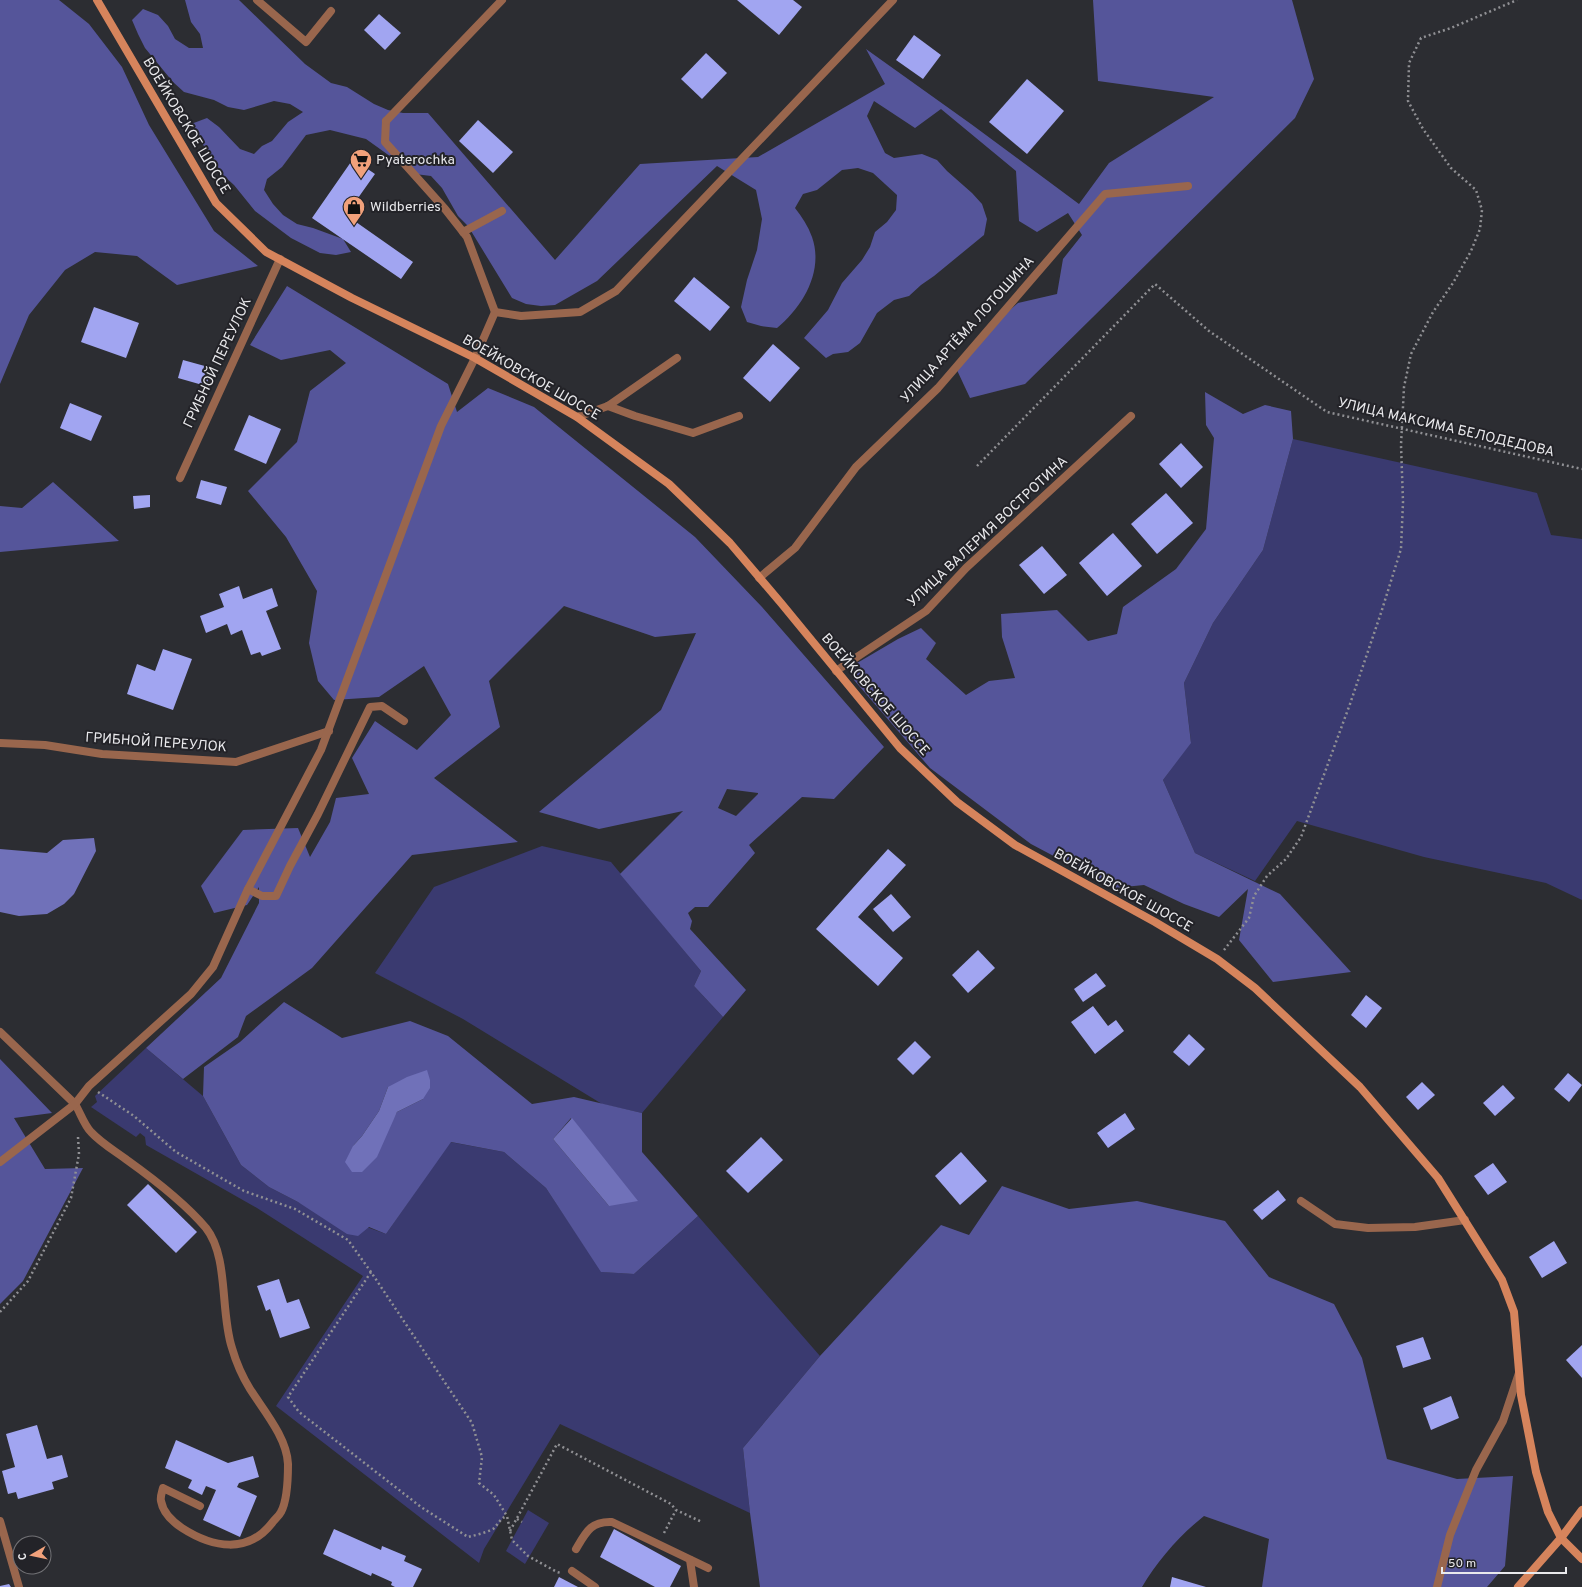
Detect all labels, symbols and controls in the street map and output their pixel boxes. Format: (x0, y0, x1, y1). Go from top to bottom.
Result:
street label: ВОЕЙКОВСКОЕ ШОССЕ (138, 54, 234, 197)
supermarket icon: Pyaterochka (348, 147, 374, 180)
place label: Pyaterochka (376, 152, 455, 169)
shop icon: Wildberries (341, 194, 367, 227)
place label: Wildberries (370, 199, 441, 216)
street label: УЛИЦА АРТЁМА ЛОТОШИНА (897, 253, 1038, 407)
street label: ГРИБНОЙ ПЕРЕУЛОК (179, 295, 256, 431)
street label: ВОЕЙКОВСКОЕ ШОССЕ (459, 331, 603, 424)
street label: УЛИЦА МАКСИМА БЕЛОДЕДОВА (1336, 395, 1556, 461)
street label: УЛИЦА ВАЛЕРИЯ ВОСТРОТИНА (904, 453, 1072, 611)
street label: ВОЕЙКОВСКОЕ ШОССЕ (817, 630, 933, 760)
street label: ГРИБНОЙ ПЕРЕУЛОК (85, 729, 227, 756)
street label: ВОЕЙКОВСКОЕ ШОССЕ (1050, 845, 1196, 936)
north arrow (12, 1535, 52, 1575)
scale bar (1442, 1549, 1566, 1575)
text: С (16, 1552, 31, 1561)
text: 50 m (1448, 1556, 1476, 1572)

